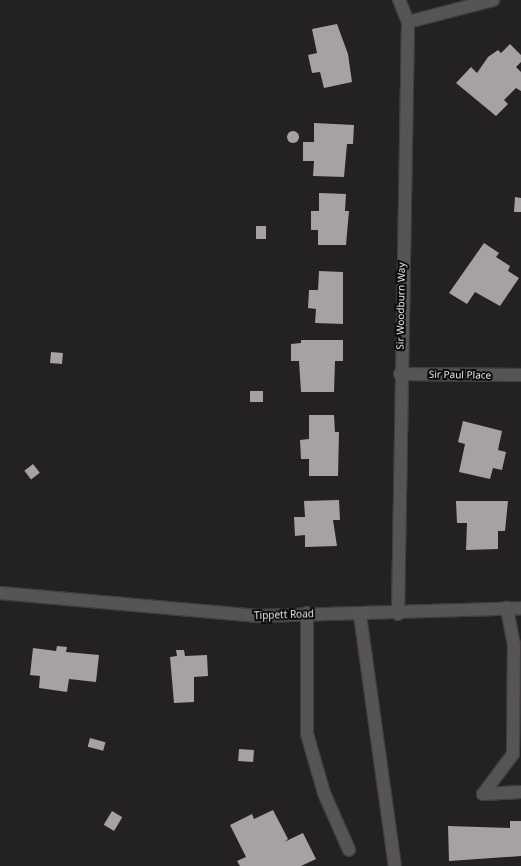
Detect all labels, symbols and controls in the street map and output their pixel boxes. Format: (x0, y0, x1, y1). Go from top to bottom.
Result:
street label: Sir Woodburn Way (394, 262, 408, 350)
street label: Sir Paul Place (429, 368, 491, 382)
street label: Tippett Road (254, 608, 314, 622)

